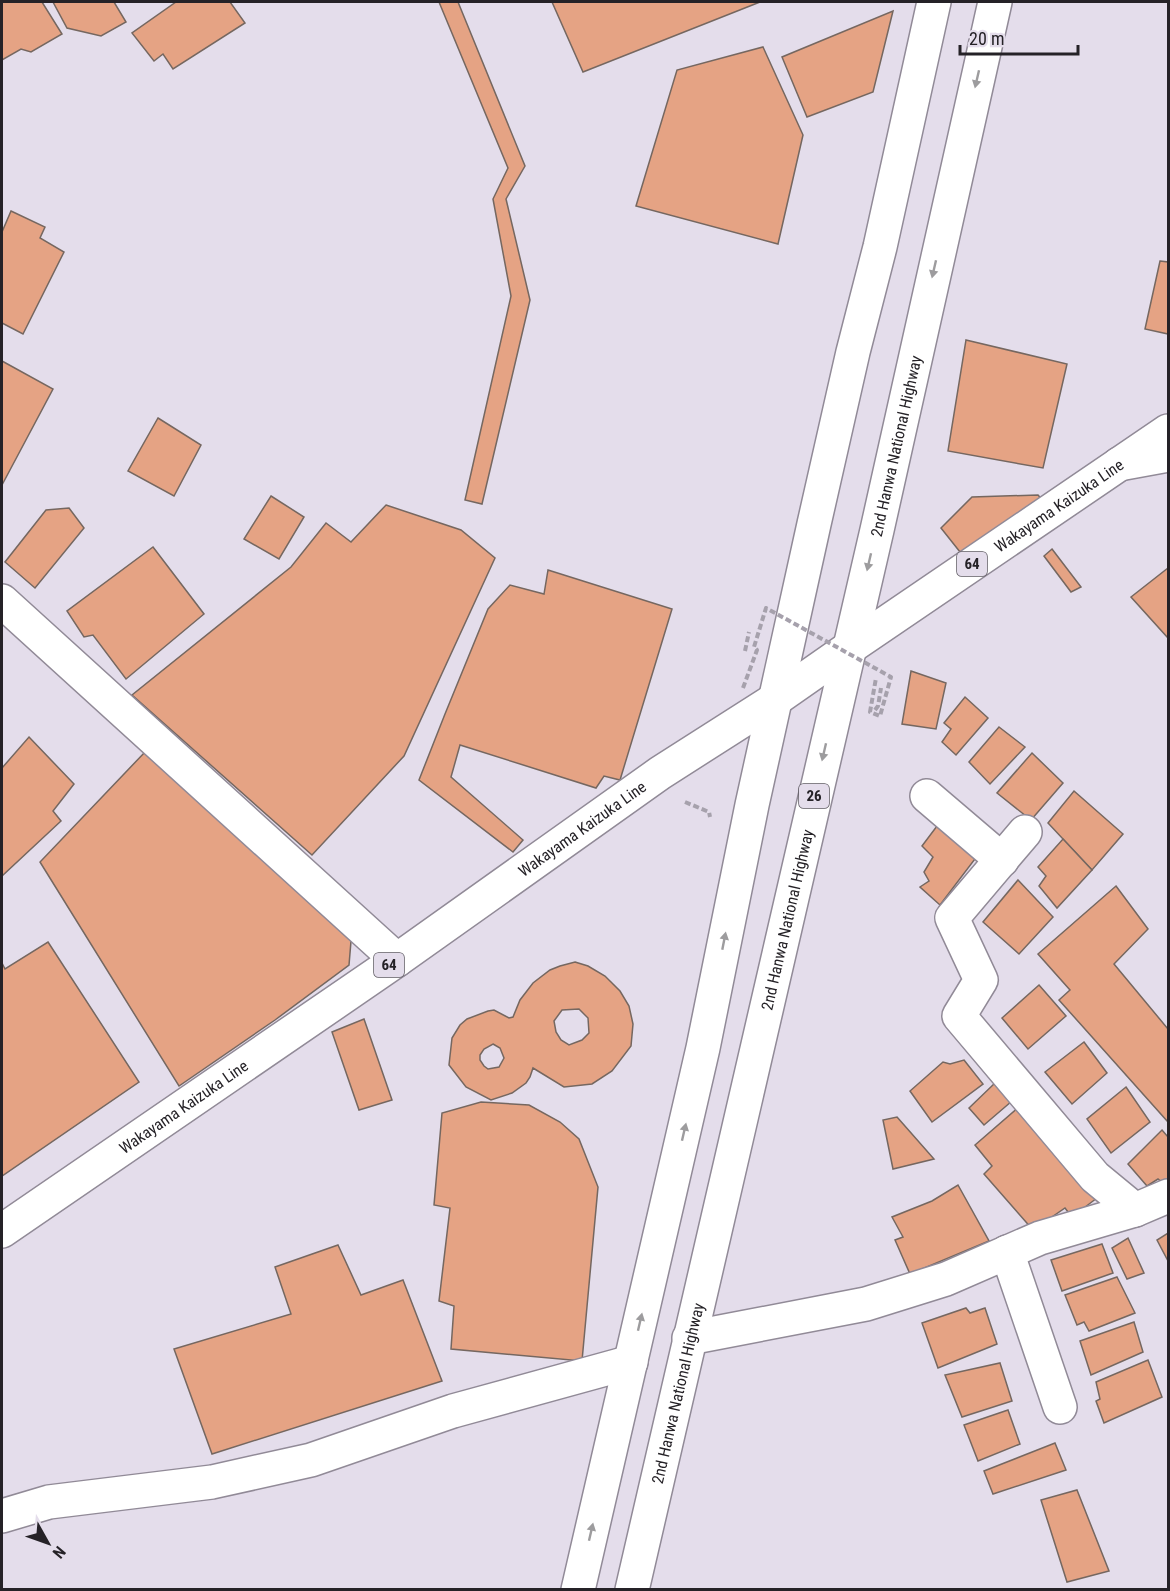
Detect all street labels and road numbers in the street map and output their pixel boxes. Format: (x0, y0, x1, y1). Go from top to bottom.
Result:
street label: 2nd Hanwa National Highway (866, 353, 925, 538)
street label: Wakayama Kaizuka Line (991, 455, 1127, 556)
road number: 64 (957, 552, 987, 576)
street label: Wakayama Kaizuka Line (515, 777, 649, 880)
road number: 26 (799, 784, 829, 808)
street label: 2nd Hanwa National Highway (757, 827, 817, 1012)
road number: 64 (374, 953, 404, 977)
street label: Wakayama Kaizuka Line (115, 1056, 251, 1157)
street label: 2nd Hanwa National Highway (647, 1301, 708, 1485)

